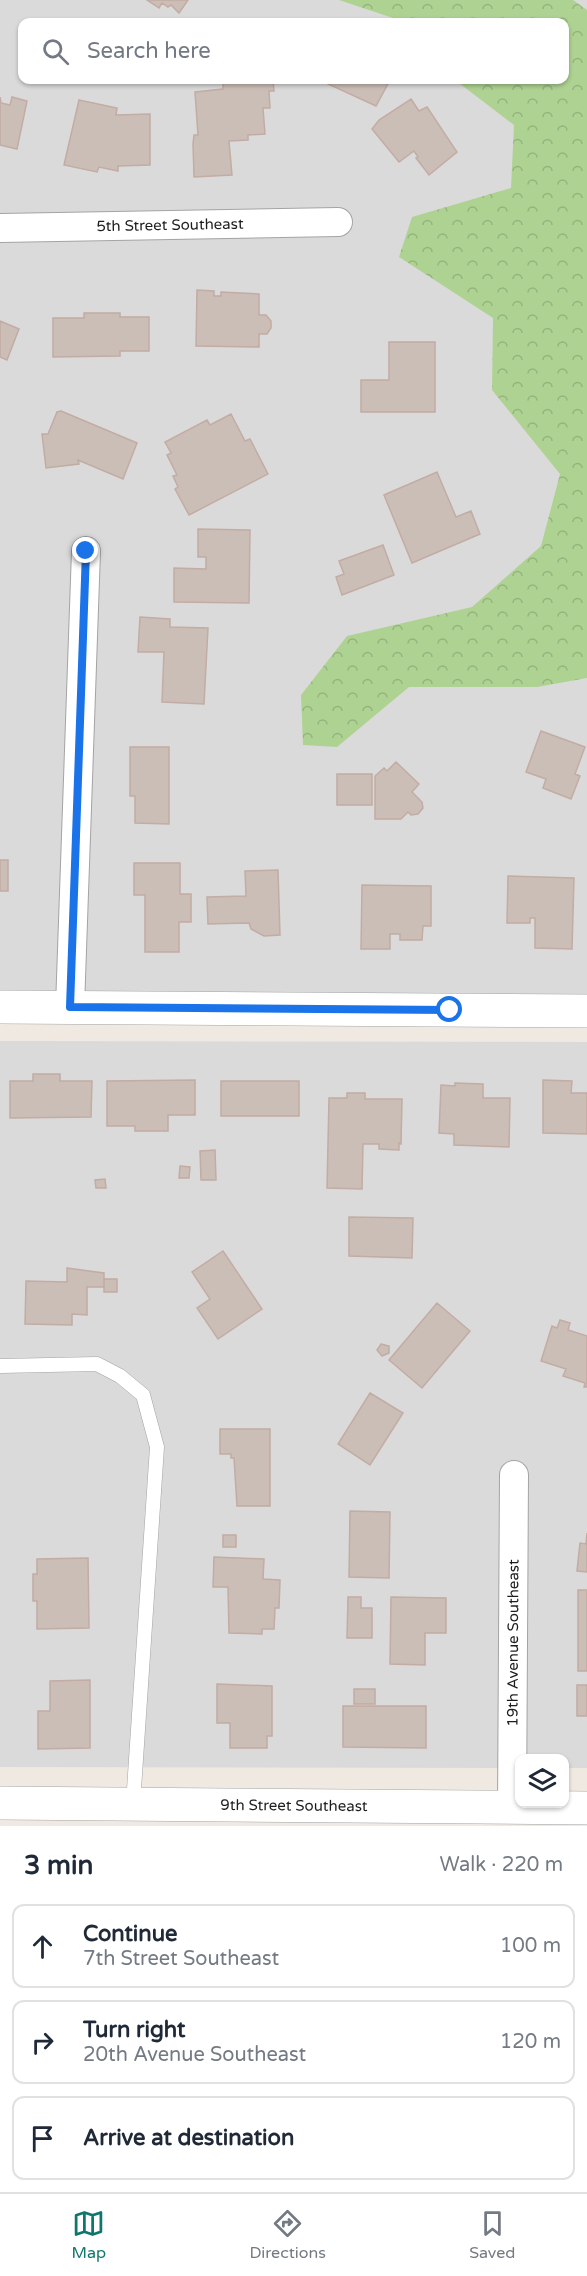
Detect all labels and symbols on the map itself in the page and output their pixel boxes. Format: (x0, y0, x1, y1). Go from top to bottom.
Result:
street label: 5th Street Southeast (96, 215, 244, 235)
route end (72, 537, 98, 563)
route start (436, 996, 462, 1022)
street label: 19th Avenue Southeast (503, 1559, 522, 1727)
street label: 9th Street Southeast (220, 1796, 368, 1815)

